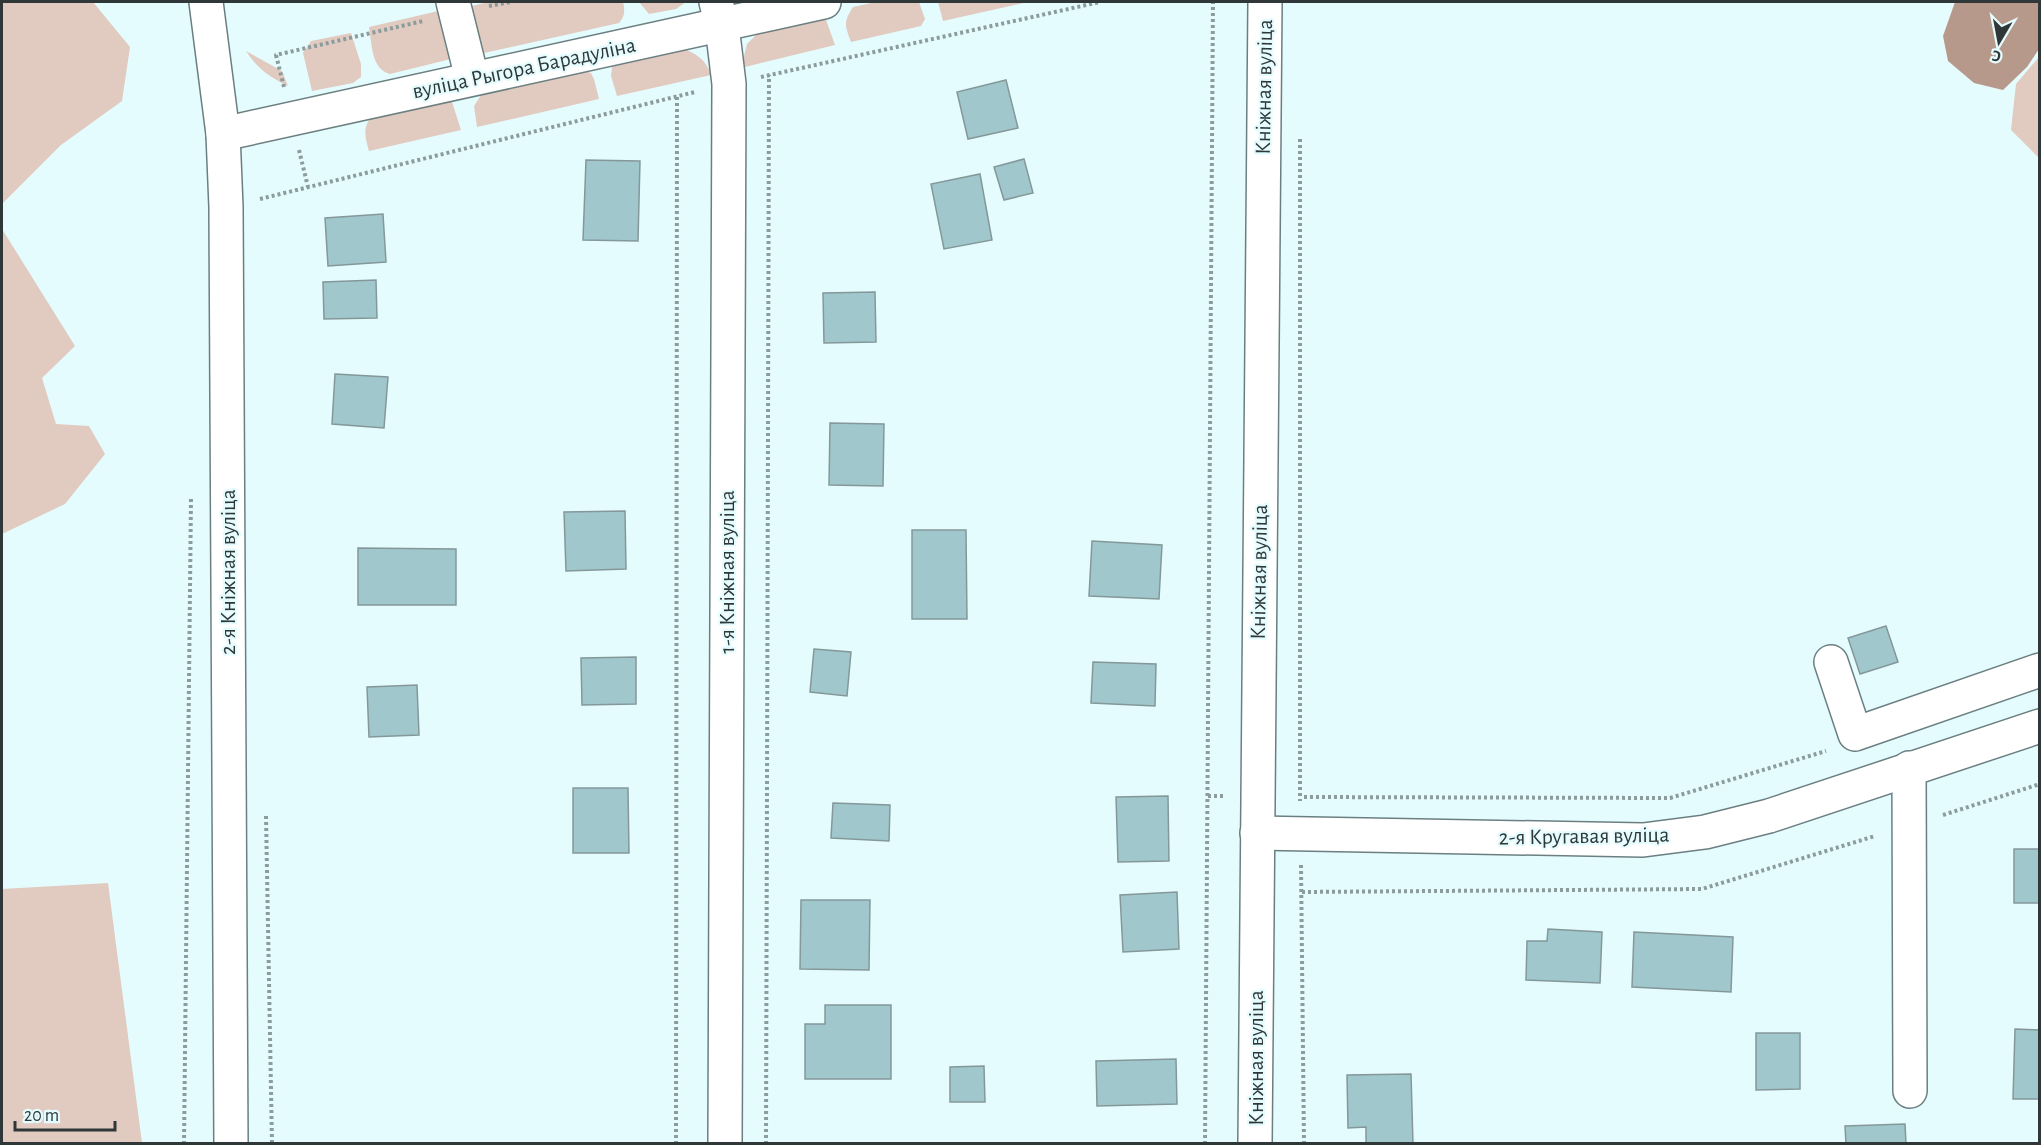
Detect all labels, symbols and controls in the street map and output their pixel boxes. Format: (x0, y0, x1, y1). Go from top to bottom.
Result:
north arrow (1969, 12, 2029, 72)
street label: Кніжная вуліца (1252, 19, 1276, 155)
street label: вуліца Рыгора Барадуліна (410, 34, 638, 102)
text: С (1991, 47, 2002, 64)
street label: 2-я Кніжная вуліца (217, 489, 239, 655)
street label: 1-я Кніжная вуліца (716, 490, 738, 654)
street label: Кніжная вуліца (1247, 504, 1271, 640)
street label: 2-я Кругавая вуліца (1498, 824, 1670, 848)
street label: Кніжная вуліца (1245, 990, 1267, 1126)
scale bar (15, 1094, 116, 1132)
text: 20 m (24, 1107, 59, 1125)

